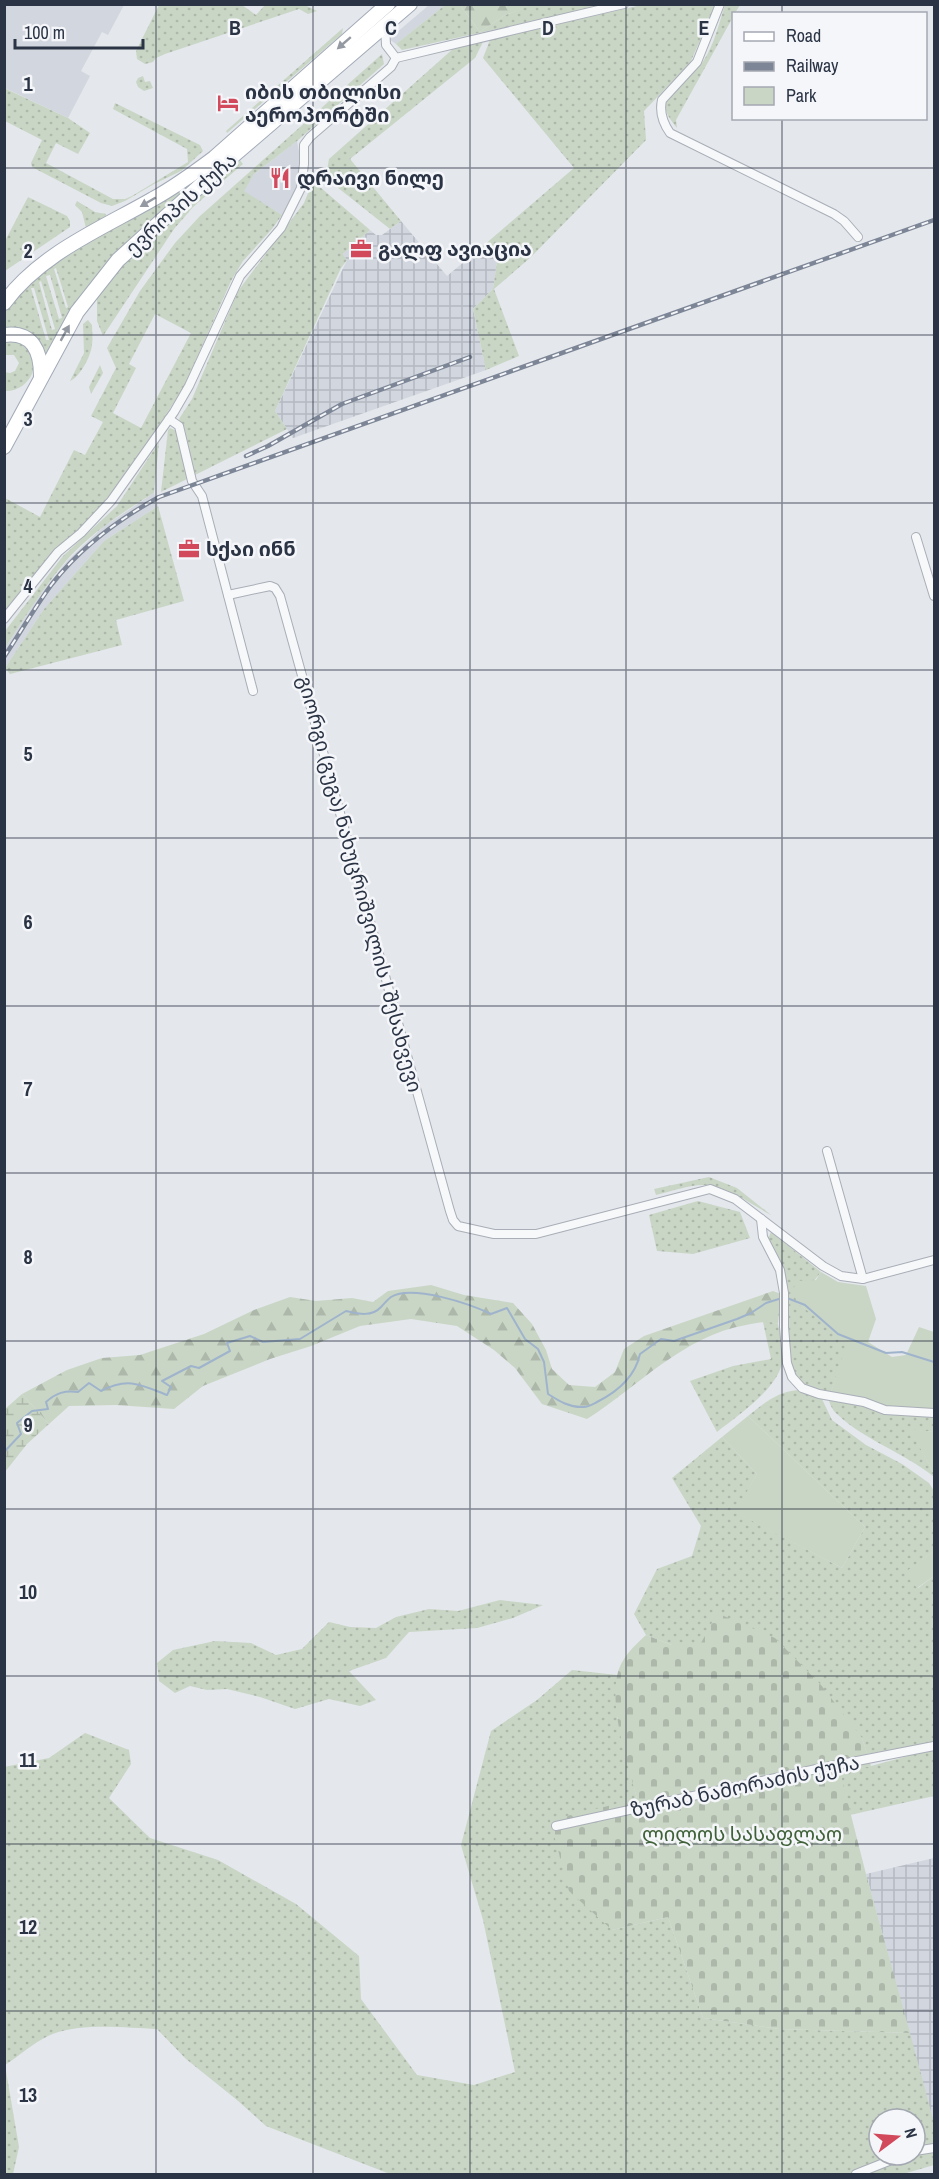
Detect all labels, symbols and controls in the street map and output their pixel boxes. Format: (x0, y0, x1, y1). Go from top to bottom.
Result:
scale bar (15, 12, 142, 50)
legend (732, 12, 927, 120)
text: B (229, 14, 241, 41)
text: C (385, 14, 397, 41)
text: D (542, 14, 554, 41)
text: E (699, 14, 710, 41)
text: 100 m (24, 20, 65, 45)
text: Road (786, 23, 821, 48)
one-way arrow (337, 36, 352, 50)
text: Railway (786, 53, 839, 78)
text: 1 (23, 70, 33, 97)
place label: იბის თბილისი აეროპორტში (245, 78, 401, 128)
text: Park (786, 83, 817, 108)
hotel icon: იბის თბილისი აეროპორტში (216, 91, 240, 115)
street label: ევროპის ქუჩა (119, 146, 242, 261)
place label: დრაივი ნილე (297, 164, 444, 191)
restaurant icon: დრაივი ნილე (268, 166, 292, 190)
one-way arrow (139, 197, 156, 207)
place label: გალფ ავიაცია (378, 235, 532, 262)
text: 2 (23, 237, 33, 264)
office icon: გალფ ავიაცია (349, 237, 373, 261)
one-way arrow (60, 325, 70, 342)
text: 3 (23, 405, 33, 432)
place label: სქაი ინნ (206, 535, 296, 562)
office icon: სქაი ინნ (177, 537, 201, 561)
text: 4 (23, 572, 33, 599)
street label: გიორგი (გუგა) ნახუცრიშვილის I შესახვევი (292, 672, 429, 1095)
text: 5 (23, 740, 33, 767)
text: 6 (23, 908, 33, 935)
text: 7 (23, 1075, 33, 1102)
text: 8 (23, 1243, 33, 1270)
text: 9 (23, 1411, 33, 1438)
text: 10 (19, 1578, 37, 1605)
text: 11 (19, 1746, 38, 1773)
street label: ზურაბ ნამორაძის ქუჩა (628, 1748, 862, 1823)
park label: ლილოს სასაფლაო (642, 1820, 842, 1847)
text: 12 (19, 1913, 37, 1940)
text: 13 (19, 2081, 37, 2108)
north arrow (867, 2107, 927, 2167)
text: N (900, 2125, 923, 2140)

